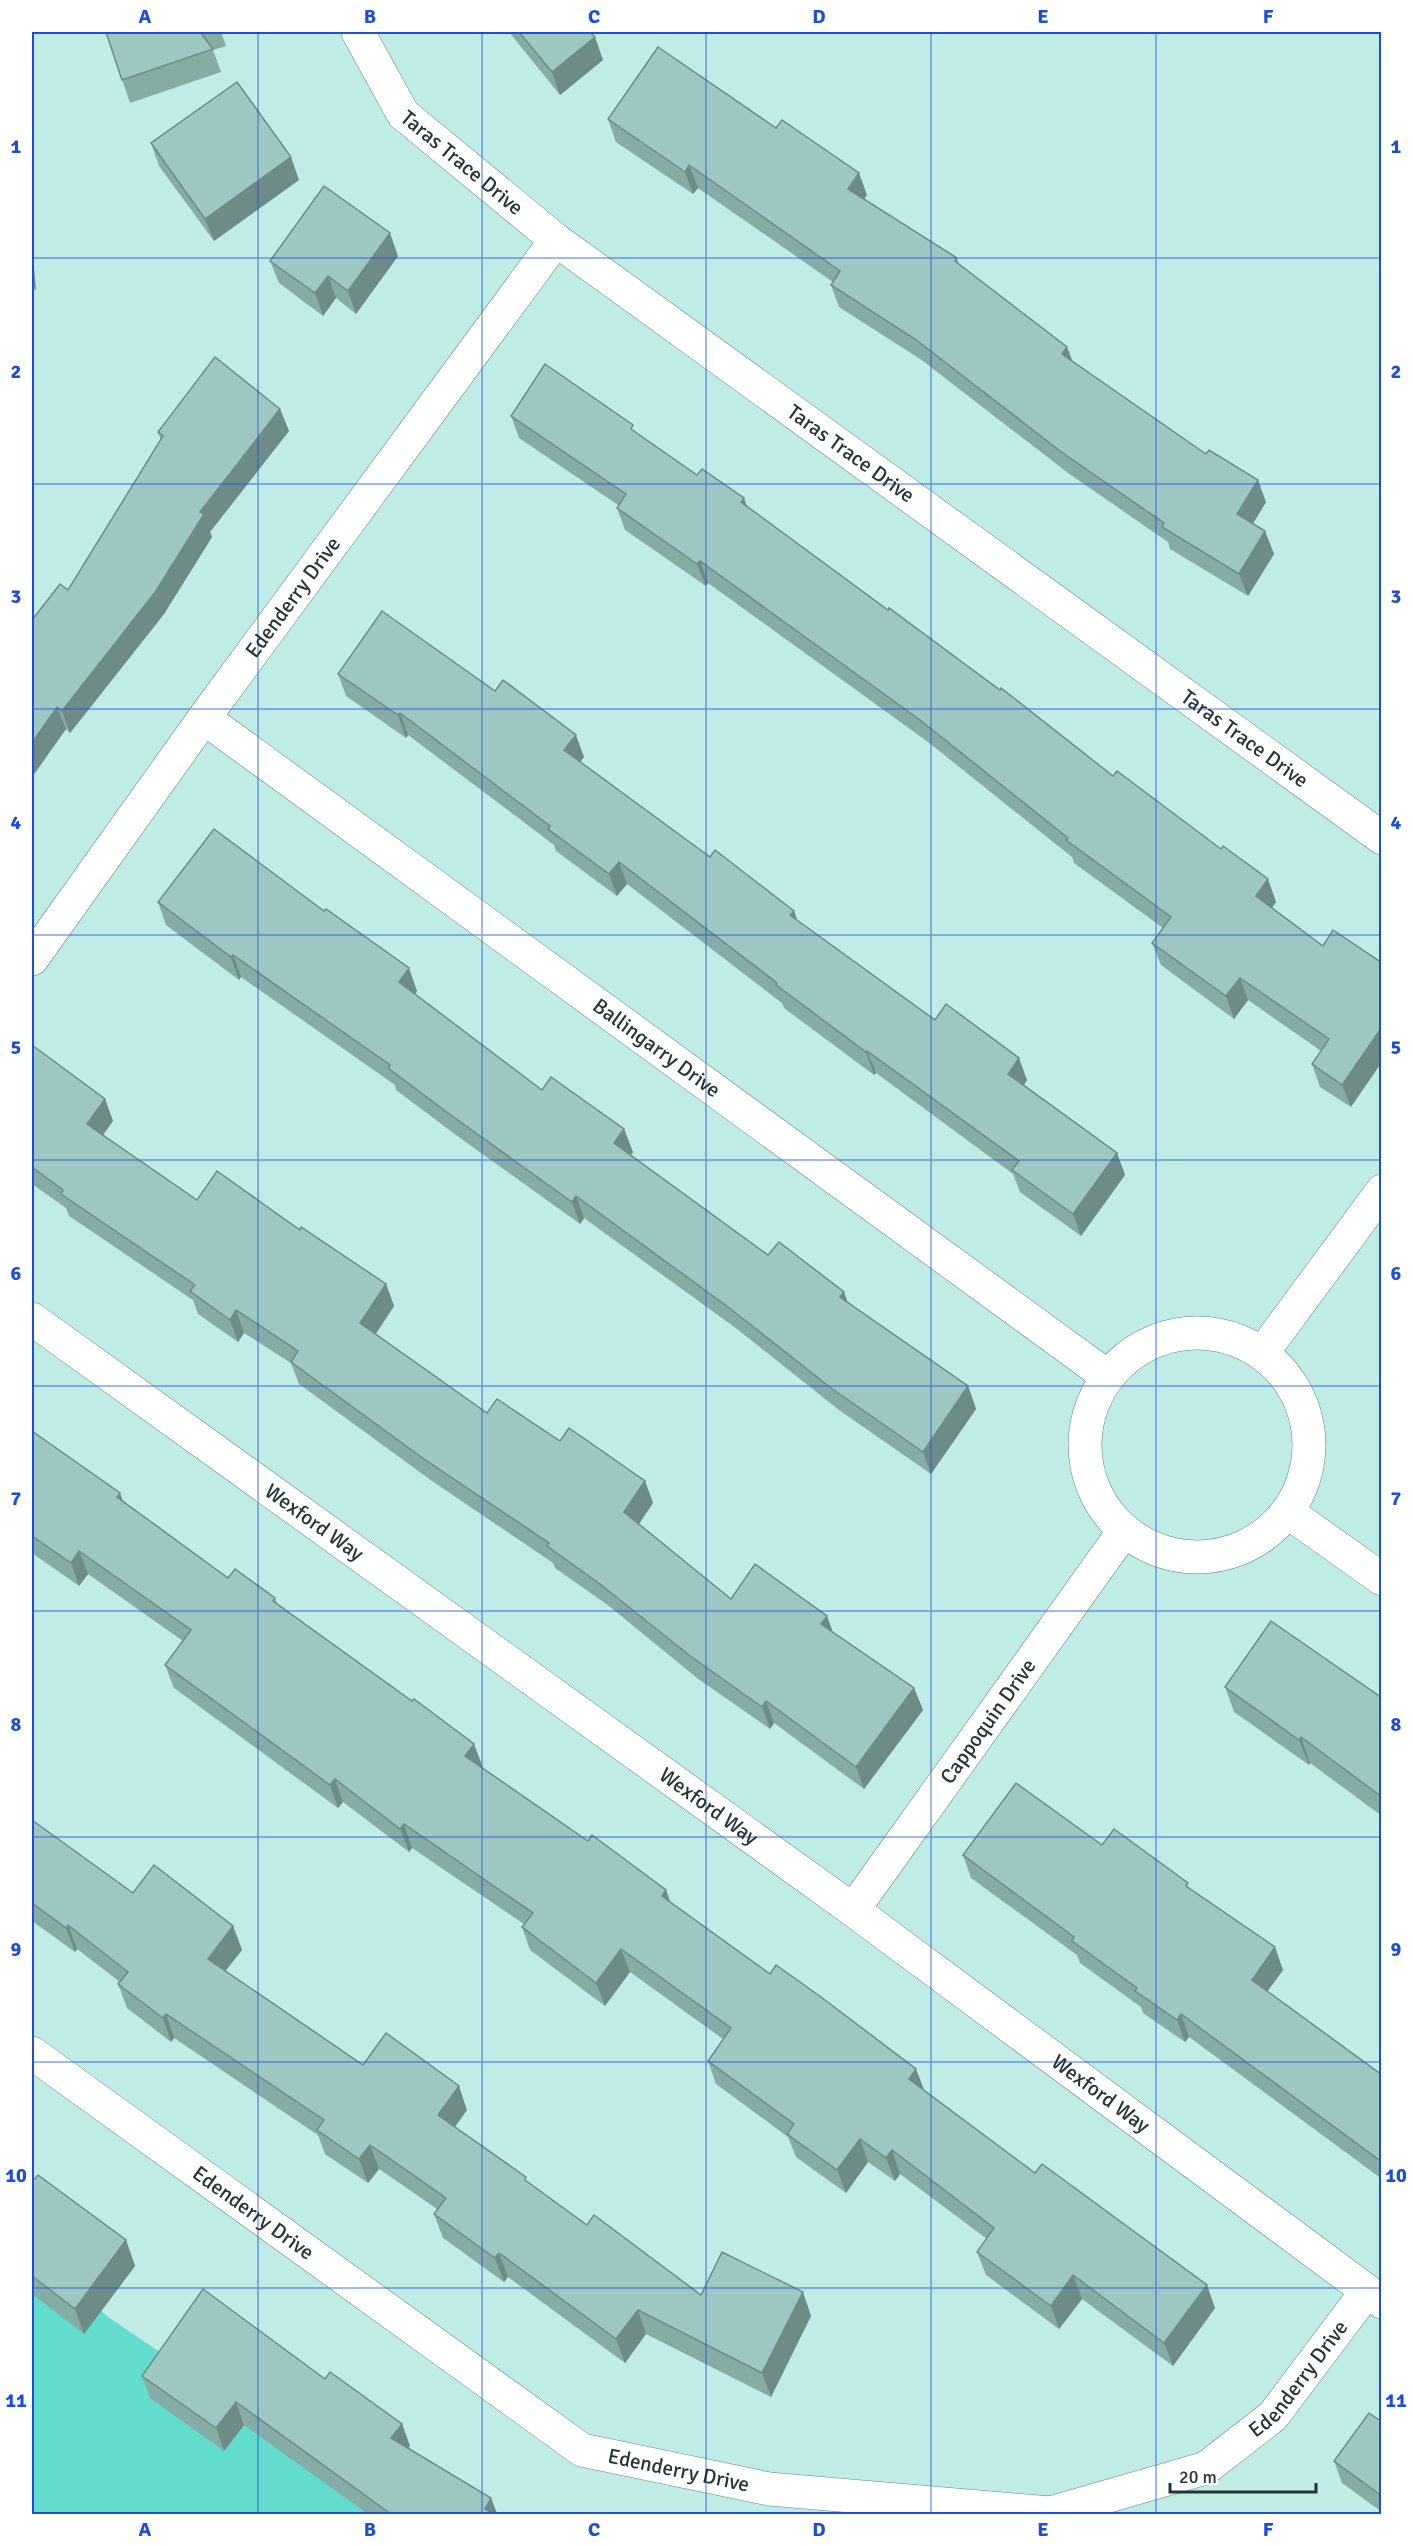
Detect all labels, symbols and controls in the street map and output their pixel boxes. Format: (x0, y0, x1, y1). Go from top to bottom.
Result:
text: A (139, 4, 152, 29)
text: B (364, 4, 376, 29)
text: C (588, 4, 600, 29)
text: D (812, 4, 826, 29)
text: E (1037, 4, 1049, 29)
text: F (1263, 4, 1274, 29)
street label: Taras Trace Drive (396, 105, 529, 221)
text: 1 (11, 134, 22, 159)
text: 1 (1391, 134, 1402, 159)
text: 2 (11, 359, 21, 384)
text: 2 (1391, 359, 1401, 384)
street label: Taras Trace Drive (782, 399, 920, 508)
street label: Edenderry Drive (240, 532, 346, 663)
text: 3 (11, 584, 21, 609)
text: 3 (1391, 584, 1401, 609)
street label: Taras Trace Drive (1176, 684, 1313, 793)
text: 4 (11, 810, 22, 835)
text: 4 (1391, 810, 1402, 835)
street label: Ballingarry Drive (588, 993, 726, 1103)
text: 5 (11, 1035, 21, 1060)
text: 5 (1391, 1035, 1401, 1060)
text: 6 (11, 1261, 22, 1286)
text: 6 (1391, 1261, 1402, 1286)
street label: Wexford Way (260, 1478, 369, 1567)
text: 7 (11, 1486, 22, 1511)
text: 7 (1391, 1486, 1402, 1511)
street label: Cappoquin Drive (934, 1654, 1041, 1789)
text: 8 (11, 1712, 22, 1737)
text: 8 (1391, 1712, 1402, 1737)
street label: Wexford Way (654, 1762, 764, 1851)
text: 9 (11, 1937, 22, 1962)
text: 9 (1391, 1937, 1402, 1962)
street label: Wexford Way (1047, 2049, 1155, 2139)
street label: Edenderry Drive (187, 2160, 319, 2265)
text: 10 (5, 2163, 27, 2188)
text: 10 (1385, 2163, 1407, 2188)
street label: Edenderry Drive (1243, 2315, 1353, 2443)
text: 11 (5, 2388, 27, 2413)
text: 11 (1385, 2388, 1407, 2413)
street label: Edenderry Drive (606, 2443, 752, 2498)
scale bar (1170, 2456, 1316, 2494)
text: 20 m (1179, 2466, 1217, 2488)
text: A (139, 2517, 152, 2542)
text: B (364, 2517, 376, 2542)
text: C (588, 2517, 600, 2542)
text: D (812, 2517, 826, 2542)
text: E (1037, 2517, 1049, 2542)
text: F (1263, 2517, 1274, 2542)

